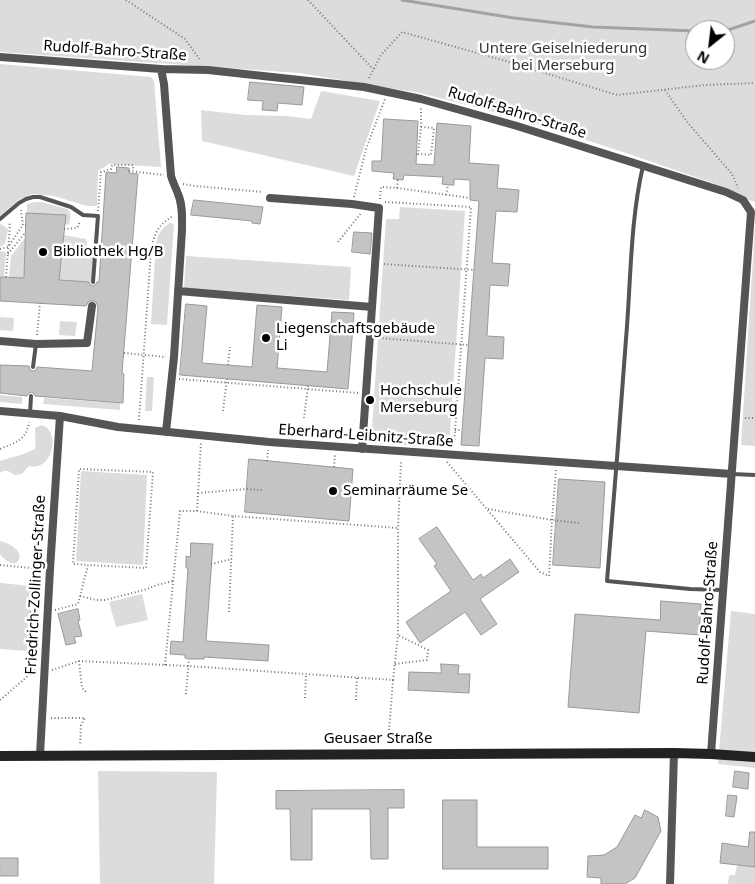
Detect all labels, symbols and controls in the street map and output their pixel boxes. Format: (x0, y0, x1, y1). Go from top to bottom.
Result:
north arrow (685, 20, 735, 70)
street label: Rudolf-Bahro-Straße (43, 37, 187, 65)
park label: Untere Geiselniederung bei Merseburg (479, 40, 647, 75)
text: N (693, 47, 713, 69)
street label: Rudolf-Bahro-Straße (446, 83, 588, 143)
place label: Bibliothek Hg/B (53, 243, 163, 261)
marker: Bibliothek Hg/B (37, 246, 49, 258)
place label: Liegenschaftsgebäude Li (276, 320, 435, 355)
marker: Liegenschaftsgebäude Li (260, 332, 272, 344)
place label: Hochschule Merseburg (380, 382, 462, 417)
marker: Hochschule Merseburg (364, 394, 376, 406)
street label: Eberhard-Leibnitz-Straße (278, 421, 454, 451)
place label: Seminarräume Se (343, 482, 468, 500)
marker: Seminarräume Se (327, 485, 339, 497)
street label: Friedrich-Zollinger-Straße (22, 495, 50, 675)
street label: Rudolf-Bahro-Straße (694, 541, 722, 685)
street label: Geusaer Straße (324, 730, 432, 748)

